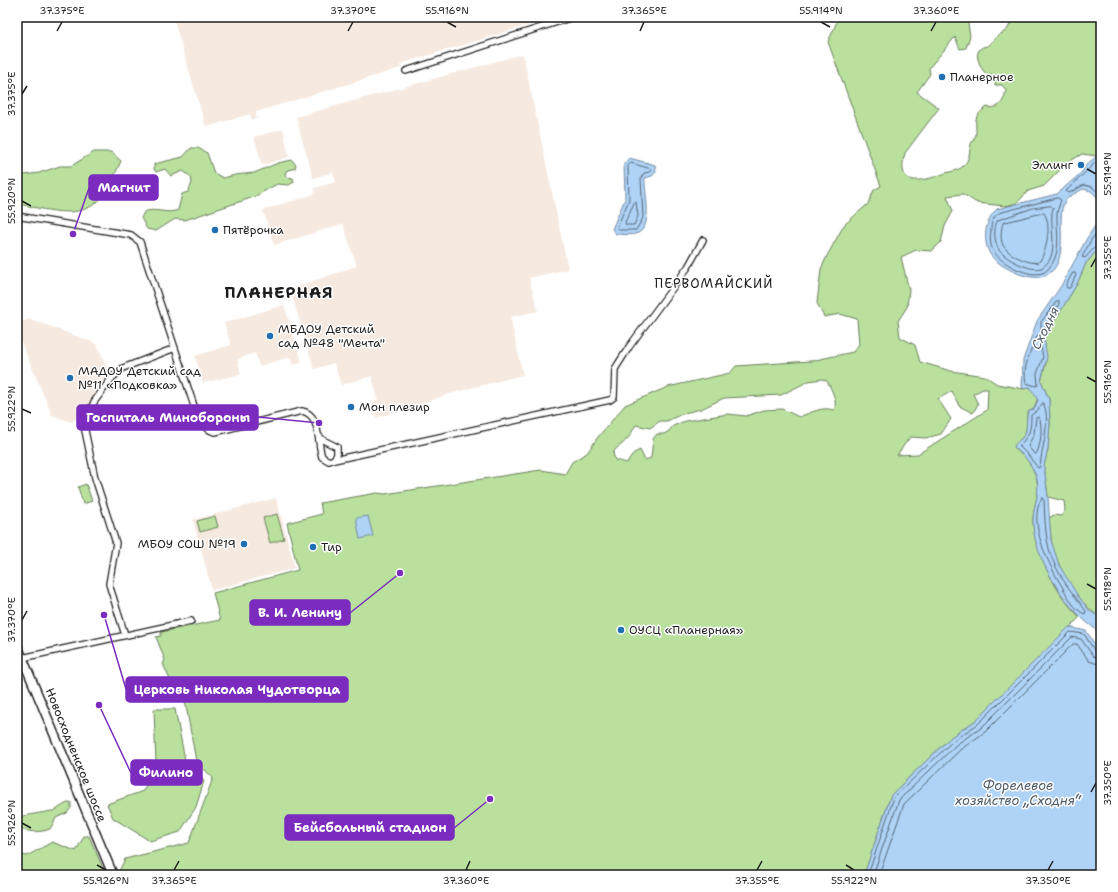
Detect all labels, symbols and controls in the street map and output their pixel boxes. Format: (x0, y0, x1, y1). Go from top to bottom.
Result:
text: 37.375°E (40, 4, 84, 17)
text: 37.370°E (330, 4, 376, 17)
text: 55.916°N (425, 4, 469, 17)
text: 37.365°E (621, 4, 667, 17)
text: 55.914°N (799, 4, 843, 17)
text: 37.360°E (913, 4, 959, 17)
place label: Планерное (950, 69, 1014, 85)
text: 37.375°E (5, 72, 18, 116)
marker: Планерное (937, 72, 947, 82)
text: 55.914°N (1101, 152, 1114, 196)
place label: Эллинг (1032, 157, 1074, 173)
marker: Эллинг (1076, 160, 1086, 170)
callout: Магнит (89, 175, 158, 200)
text: 55.920°N (5, 178, 18, 224)
text: Магнит (97, 179, 151, 196)
place label: Пятёрочка (223, 222, 284, 238)
marker: Пятёрочка (210, 225, 220, 235)
text: 37.355°E (1101, 236, 1114, 280)
district label: ПЕРВОМАЙСКИЙ (655, 274, 773, 292)
district label: ПЛАНЕРНАЯ (224, 282, 334, 303)
water label: Сходня (1027, 304, 1063, 352)
place label: МБДОУ Детский сад №48 "Мечта" (278, 321, 385, 351)
marker: МБДОУ Детский сад №48 "Мечта" (265, 331, 275, 341)
text: 55.916°N (1101, 360, 1114, 404)
place label: МАДОУ Детский сад №11 «Подковка» (78, 363, 201, 393)
marker: МАДОУ Детский сад №11 «Подковка» (65, 373, 75, 383)
text: 55.922°N (5, 386, 18, 432)
place label: Мон плезир (359, 399, 430, 415)
marker: Мон плезир (346, 402, 356, 412)
callout: Госпиталь Минобороны (77, 405, 258, 430)
text: Госпиталь Минобороны (86, 409, 250, 426)
place label: МБОУ СОШ №19 (138, 536, 236, 552)
marker: МБОУ СОШ №19 (239, 539, 249, 549)
place label: Тир (321, 539, 342, 555)
marker: Тир (308, 542, 318, 552)
text: 55.918°N (1101, 567, 1114, 611)
text: 37.370°E (5, 597, 18, 643)
callout: В. И. Ленину (250, 600, 350, 625)
text: В. И. Ленину (258, 604, 342, 621)
place label: ОУСЦ «Планерная» (629, 622, 744, 638)
marker: ОУСЦ «Планерная» (616, 625, 626, 635)
callout: Церковь Николая Чудотворца (126, 677, 348, 702)
text: Церковь Николая Чудотворца (134, 681, 340, 698)
street label: Новосходненское шоссе (42, 686, 110, 825)
callout: Филино (131, 760, 202, 785)
text: 37.350°E (1101, 760, 1114, 806)
text: Филино (139, 764, 193, 781)
water label: Форелевое хозяйство „Сходня“ (954, 777, 1082, 809)
text: 55.926°N (5, 800, 18, 846)
callout: Бейсбольный стадион (285, 815, 454, 840)
text: Бейсбольный стадион (293, 819, 447, 836)
text: 55.926°N (83, 874, 129, 887)
text: 37.365°E (151, 874, 197, 887)
text: 37.360°E (443, 874, 489, 887)
text: 37.355°E (735, 874, 779, 887)
text: 55.922°N (831, 874, 877, 887)
text: 37.350°E (1025, 874, 1071, 887)

